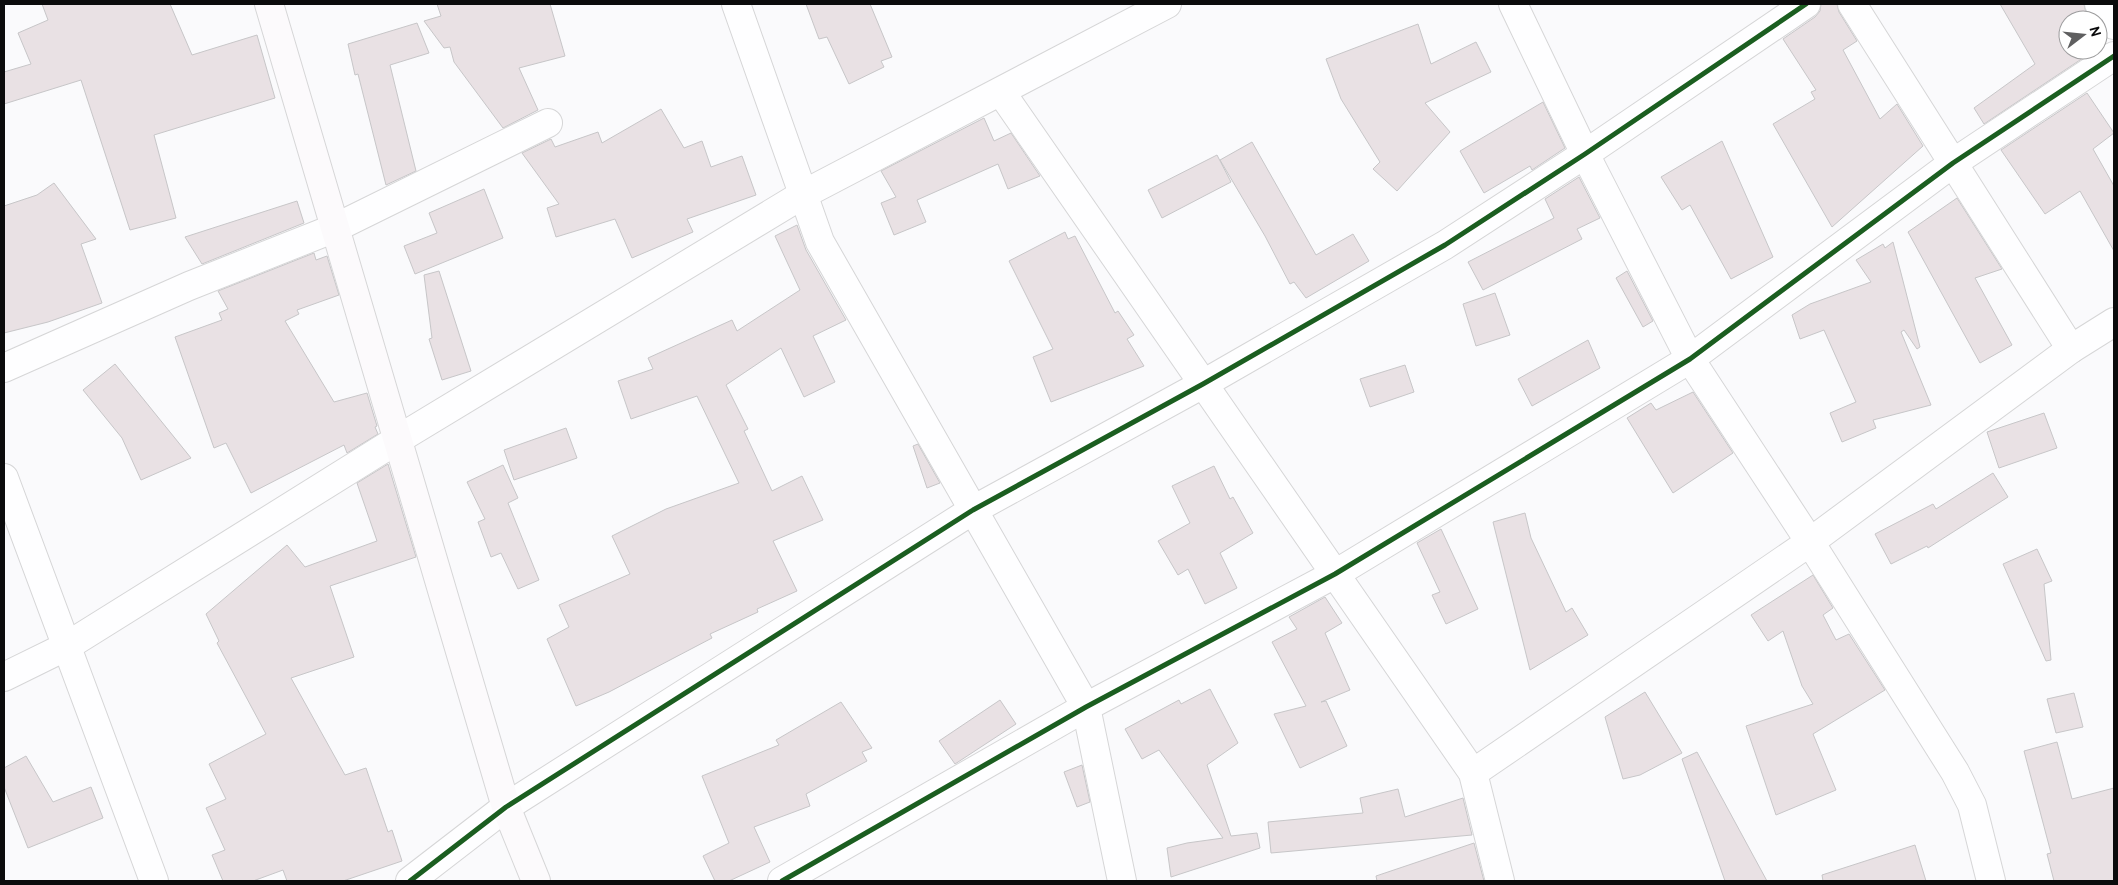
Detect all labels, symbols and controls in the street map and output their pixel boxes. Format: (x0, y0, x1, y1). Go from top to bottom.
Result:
north arrow (2058, 10, 2108, 60)
text: N (2084, 25, 2104, 39)

